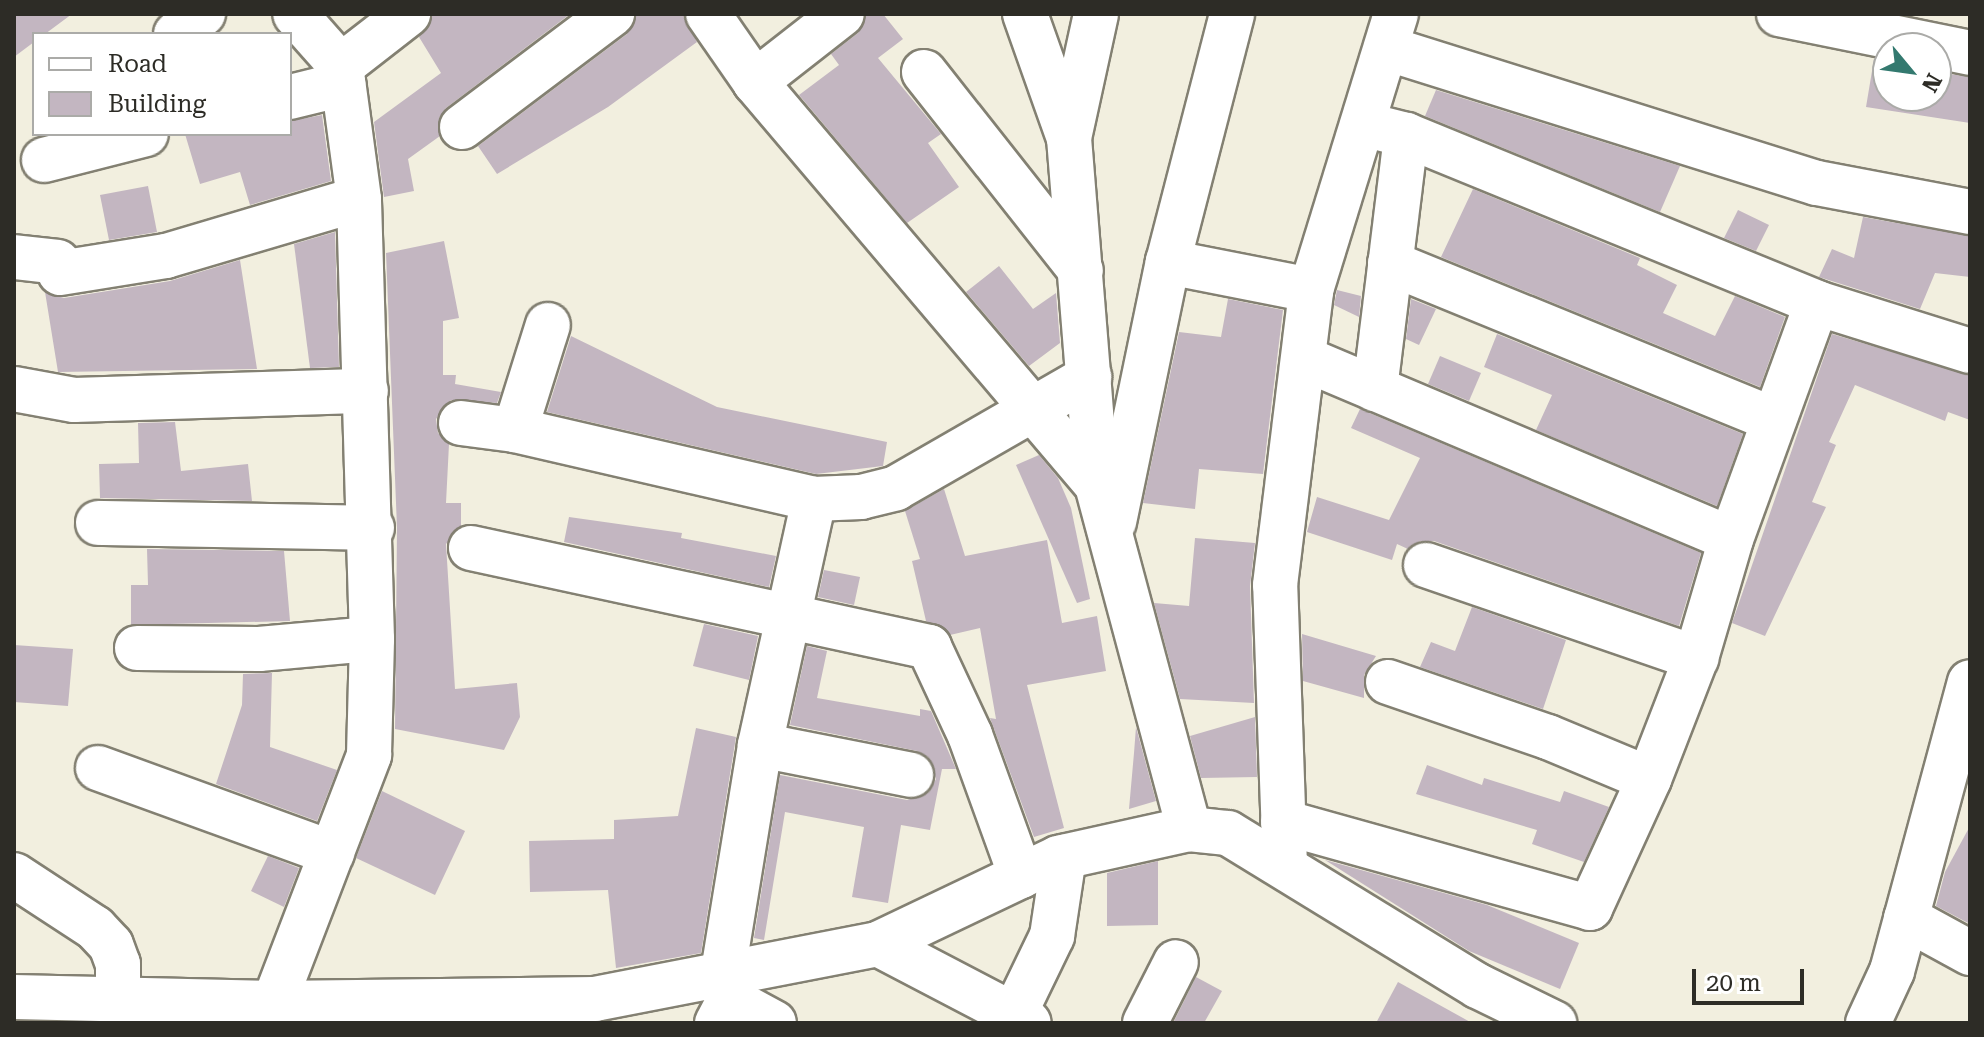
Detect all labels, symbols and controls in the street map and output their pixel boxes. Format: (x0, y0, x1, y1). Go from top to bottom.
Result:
legend (32, 32, 292, 136)
north arrow (1872, 32, 1952, 112)
text: Road (108, 50, 167, 78)
text: N (1917, 69, 1947, 96)
text: Building (108, 90, 206, 118)
scale bar (1696, 953, 1808, 1003)
text: 20 m (1706, 969, 1761, 997)

